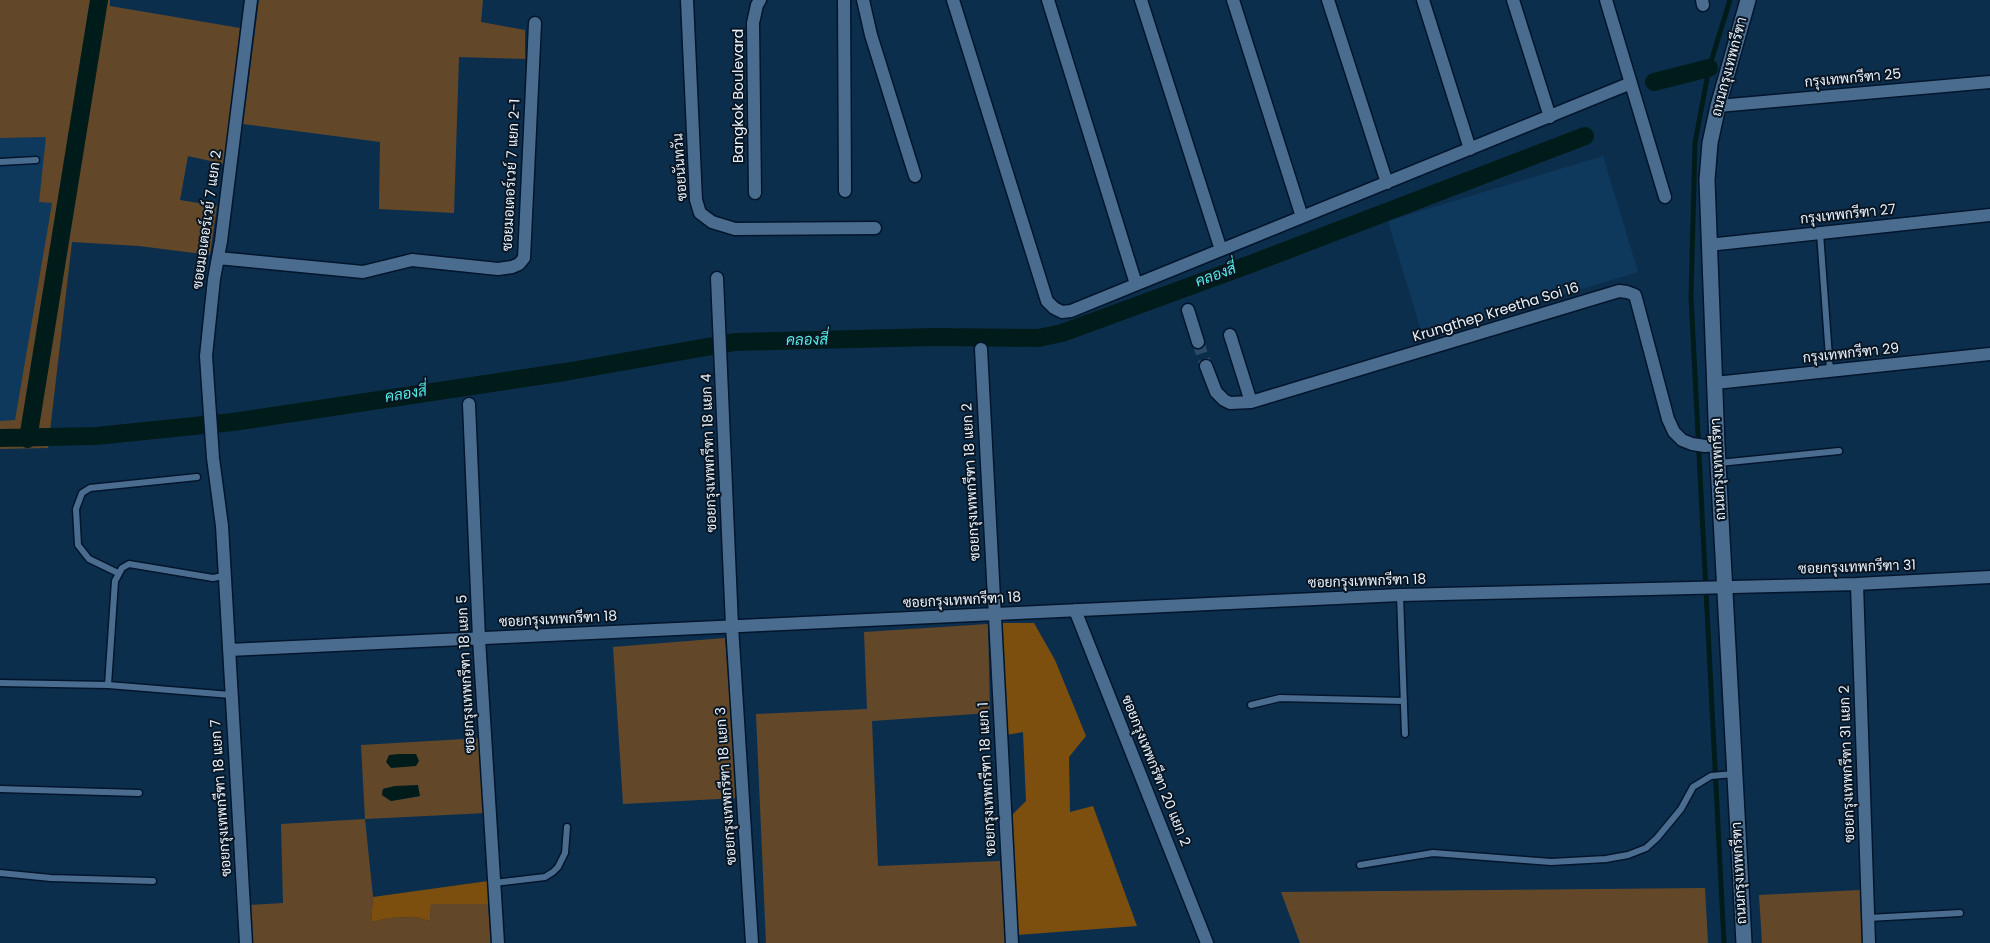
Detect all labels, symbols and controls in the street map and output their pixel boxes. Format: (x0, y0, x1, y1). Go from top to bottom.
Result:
street label: ถนนกรุงเทพกรีฑา (1709, 15, 1751, 119)
street label: Bangkok Boulevard (731, 29, 747, 163)
street label: กรุงเทพกรีฑา 25 (1804, 66, 1902, 92)
street label: ซอยมอเตอร์เวย์ 7 แยก 2-1 (500, 99, 524, 251)
street label: ซอยนันทวัน (670, 133, 692, 201)
street label: ซอยมอเตอร์เวย์ 7 แยก 2 (190, 149, 226, 291)
street label: กรุงเทพกรีฑา 27 (1799, 202, 1897, 228)
water label: คลองสี่ (1193, 260, 1239, 292)
street label: Krungthep Kreetha Soi 16 (1411, 280, 1581, 346)
water label: คลองสี่ (786, 332, 828, 350)
street label: กรุงเทพกรีฑา 29 (1802, 341, 1900, 367)
street label: ซอยกรุงเทพกรีฑา 18 แยก 4 (699, 373, 721, 533)
water label: คลองสี่ (384, 383, 428, 407)
street label: ซอยกรุงเทพกรีฑา 18 แยก 2 (959, 403, 985, 561)
street label: ถนนกรุงเทพกรีฑา (1708, 417, 1730, 521)
street label: ซอยกรุงเทพกรีฑา 31 (1798, 558, 1916, 578)
street label: ซอยกรุงเทพกรีฑา 18 (1308, 572, 1426, 592)
street label: ซอยกรุงเทพกรีฑา 18 (903, 590, 1021, 612)
street label: ซอยกรุงเทพกรีฑา 18 แยก 5 (454, 594, 480, 754)
street label: ซอยกรุงเทพกรีฑา 18 (499, 609, 617, 631)
street label: ซอยกรุงเทพกรีฑา 31 แยก 2 (1837, 685, 1859, 843)
street label: ซอยกรุงเทพกรีฑา 20 แยก 2 (1117, 693, 1193, 849)
street label: ซอยกรุงเทพกรีฑา 18 แยก 1 (976, 701, 1000, 857)
street label: ซอยกรุงเทพกรีฑา 18 แยก 3 (713, 707, 741, 865)
street label: ซอยกรุงเทพกรีฑา 18 แยก 7 (208, 719, 236, 877)
street label: ถนนกรุงเทพกรีฑา (1729, 821, 1751, 925)

